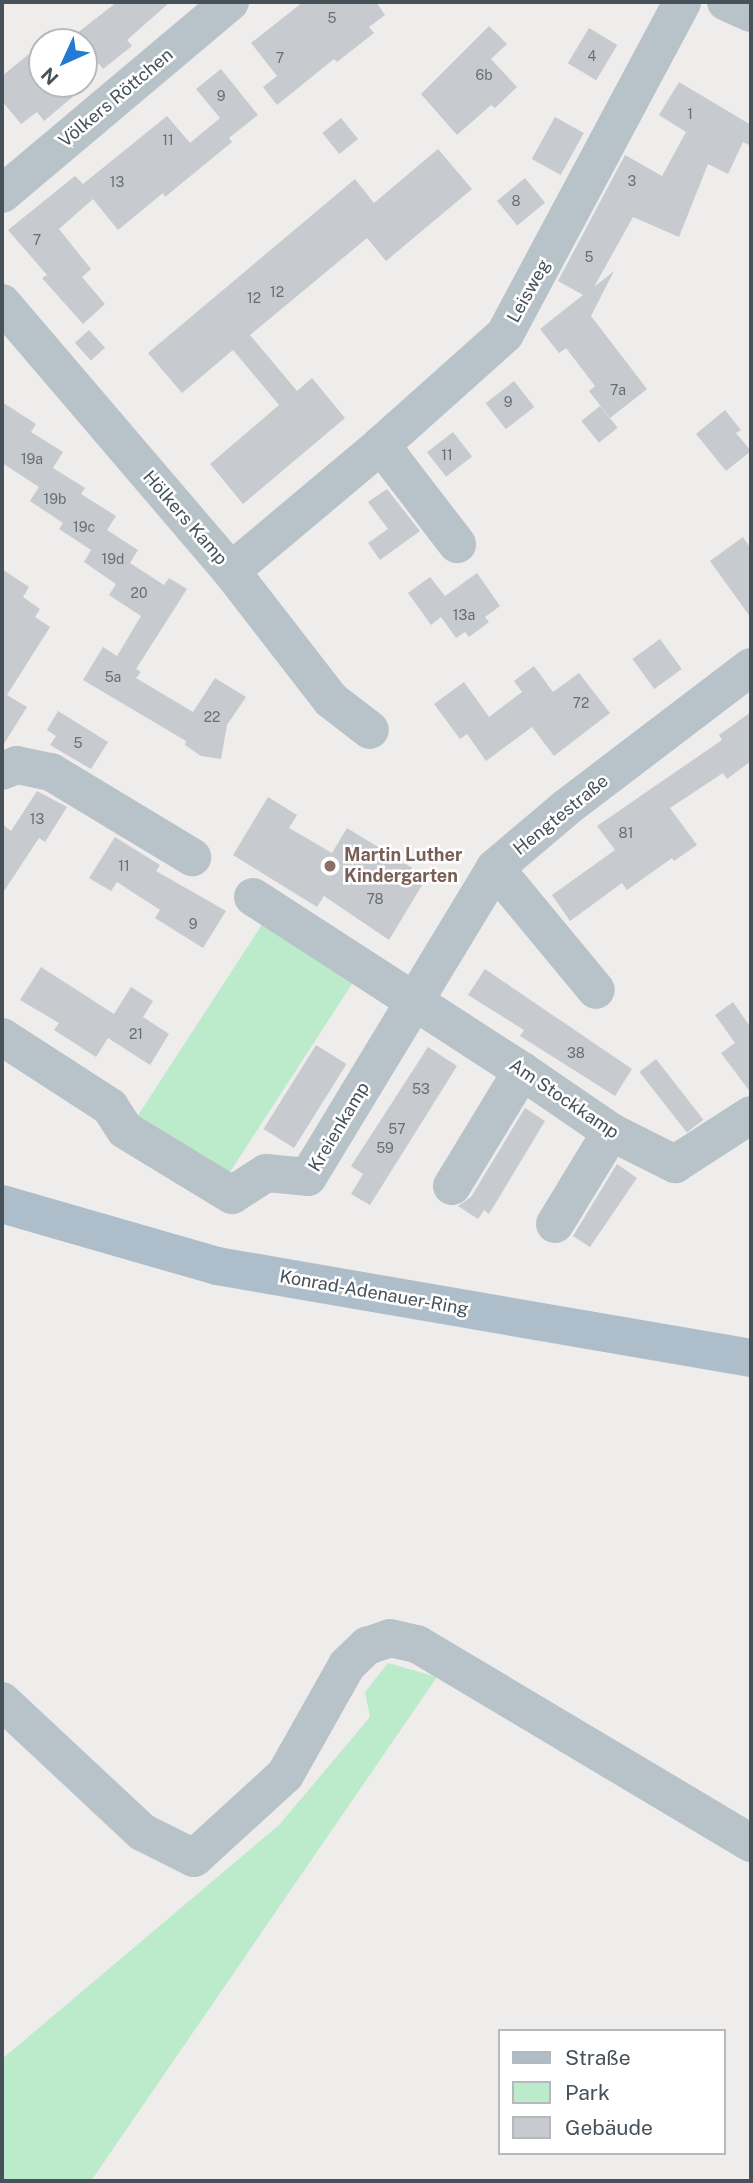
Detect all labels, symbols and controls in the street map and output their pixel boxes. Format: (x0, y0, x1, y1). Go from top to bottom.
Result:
house number: 5 (328, 10, 336, 26)
north arrow (28, 28, 98, 98)
street label: Völkers Röttchen (55, 44, 177, 152)
house number: 4 (588, 48, 596, 64)
house number: 7 (276, 50, 284, 66)
text: N (37, 63, 63, 89)
house number: 6b (475, 67, 493, 83)
house number: 9 (217, 88, 225, 104)
house number: 1 (687, 106, 693, 122)
house number: 11 (162, 132, 174, 148)
house number: 3 (628, 173, 636, 189)
house number: 13 (110, 174, 124, 190)
house number: 8 (511, 193, 521, 209)
house number: 7 (33, 232, 41, 248)
house number: 5 (585, 249, 593, 265)
street label: Leisweg (503, 256, 555, 326)
house number: 12 (270, 284, 284, 300)
house number: 12 (247, 290, 261, 306)
house number: 7a (610, 382, 626, 398)
house number: 9 (504, 394, 512, 410)
house number: 11 (441, 447, 453, 463)
house number: 19a (21, 451, 43, 467)
street label: Hölkers Kamp (138, 466, 232, 570)
house number: 19b (44, 491, 66, 507)
house number: 19c (73, 519, 95, 535)
house number: 19d (102, 551, 124, 567)
house number: 20 (131, 585, 147, 601)
house number: 13a (453, 607, 475, 623)
house number: 5a (105, 669, 121, 685)
house number: 72 (573, 695, 589, 711)
house number: 22 (204, 709, 220, 725)
house number: 5 (74, 735, 82, 751)
street label: Hengtestraße (509, 770, 613, 860)
house number: 13 (30, 811, 44, 827)
house number: 81 (619, 825, 633, 841)
place label: Martin Luther Kindergarten (344, 845, 462, 888)
house number: 11 (118, 858, 130, 874)
marker: Martin Luther Kindergarten (322, 858, 338, 874)
house number: 78 (366, 891, 384, 907)
house number: 9 (189, 916, 197, 932)
house number: 21 (129, 1026, 143, 1042)
house number: 38 (567, 1045, 585, 1061)
street label: Am Stockkamp (505, 1054, 623, 1144)
street label: Kreienkamp (304, 1078, 374, 1176)
house number: 53 (412, 1081, 430, 1097)
house number: 57 (388, 1121, 406, 1137)
house number: 59 (376, 1140, 394, 1156)
street label: Konrad-Adenauer-Ring (278, 1266, 470, 1320)
legend (498, 2029, 725, 2155)
text: Straße (565, 2045, 631, 2070)
text: Park (565, 2080, 610, 2105)
text: Gebäude (565, 2115, 653, 2140)

